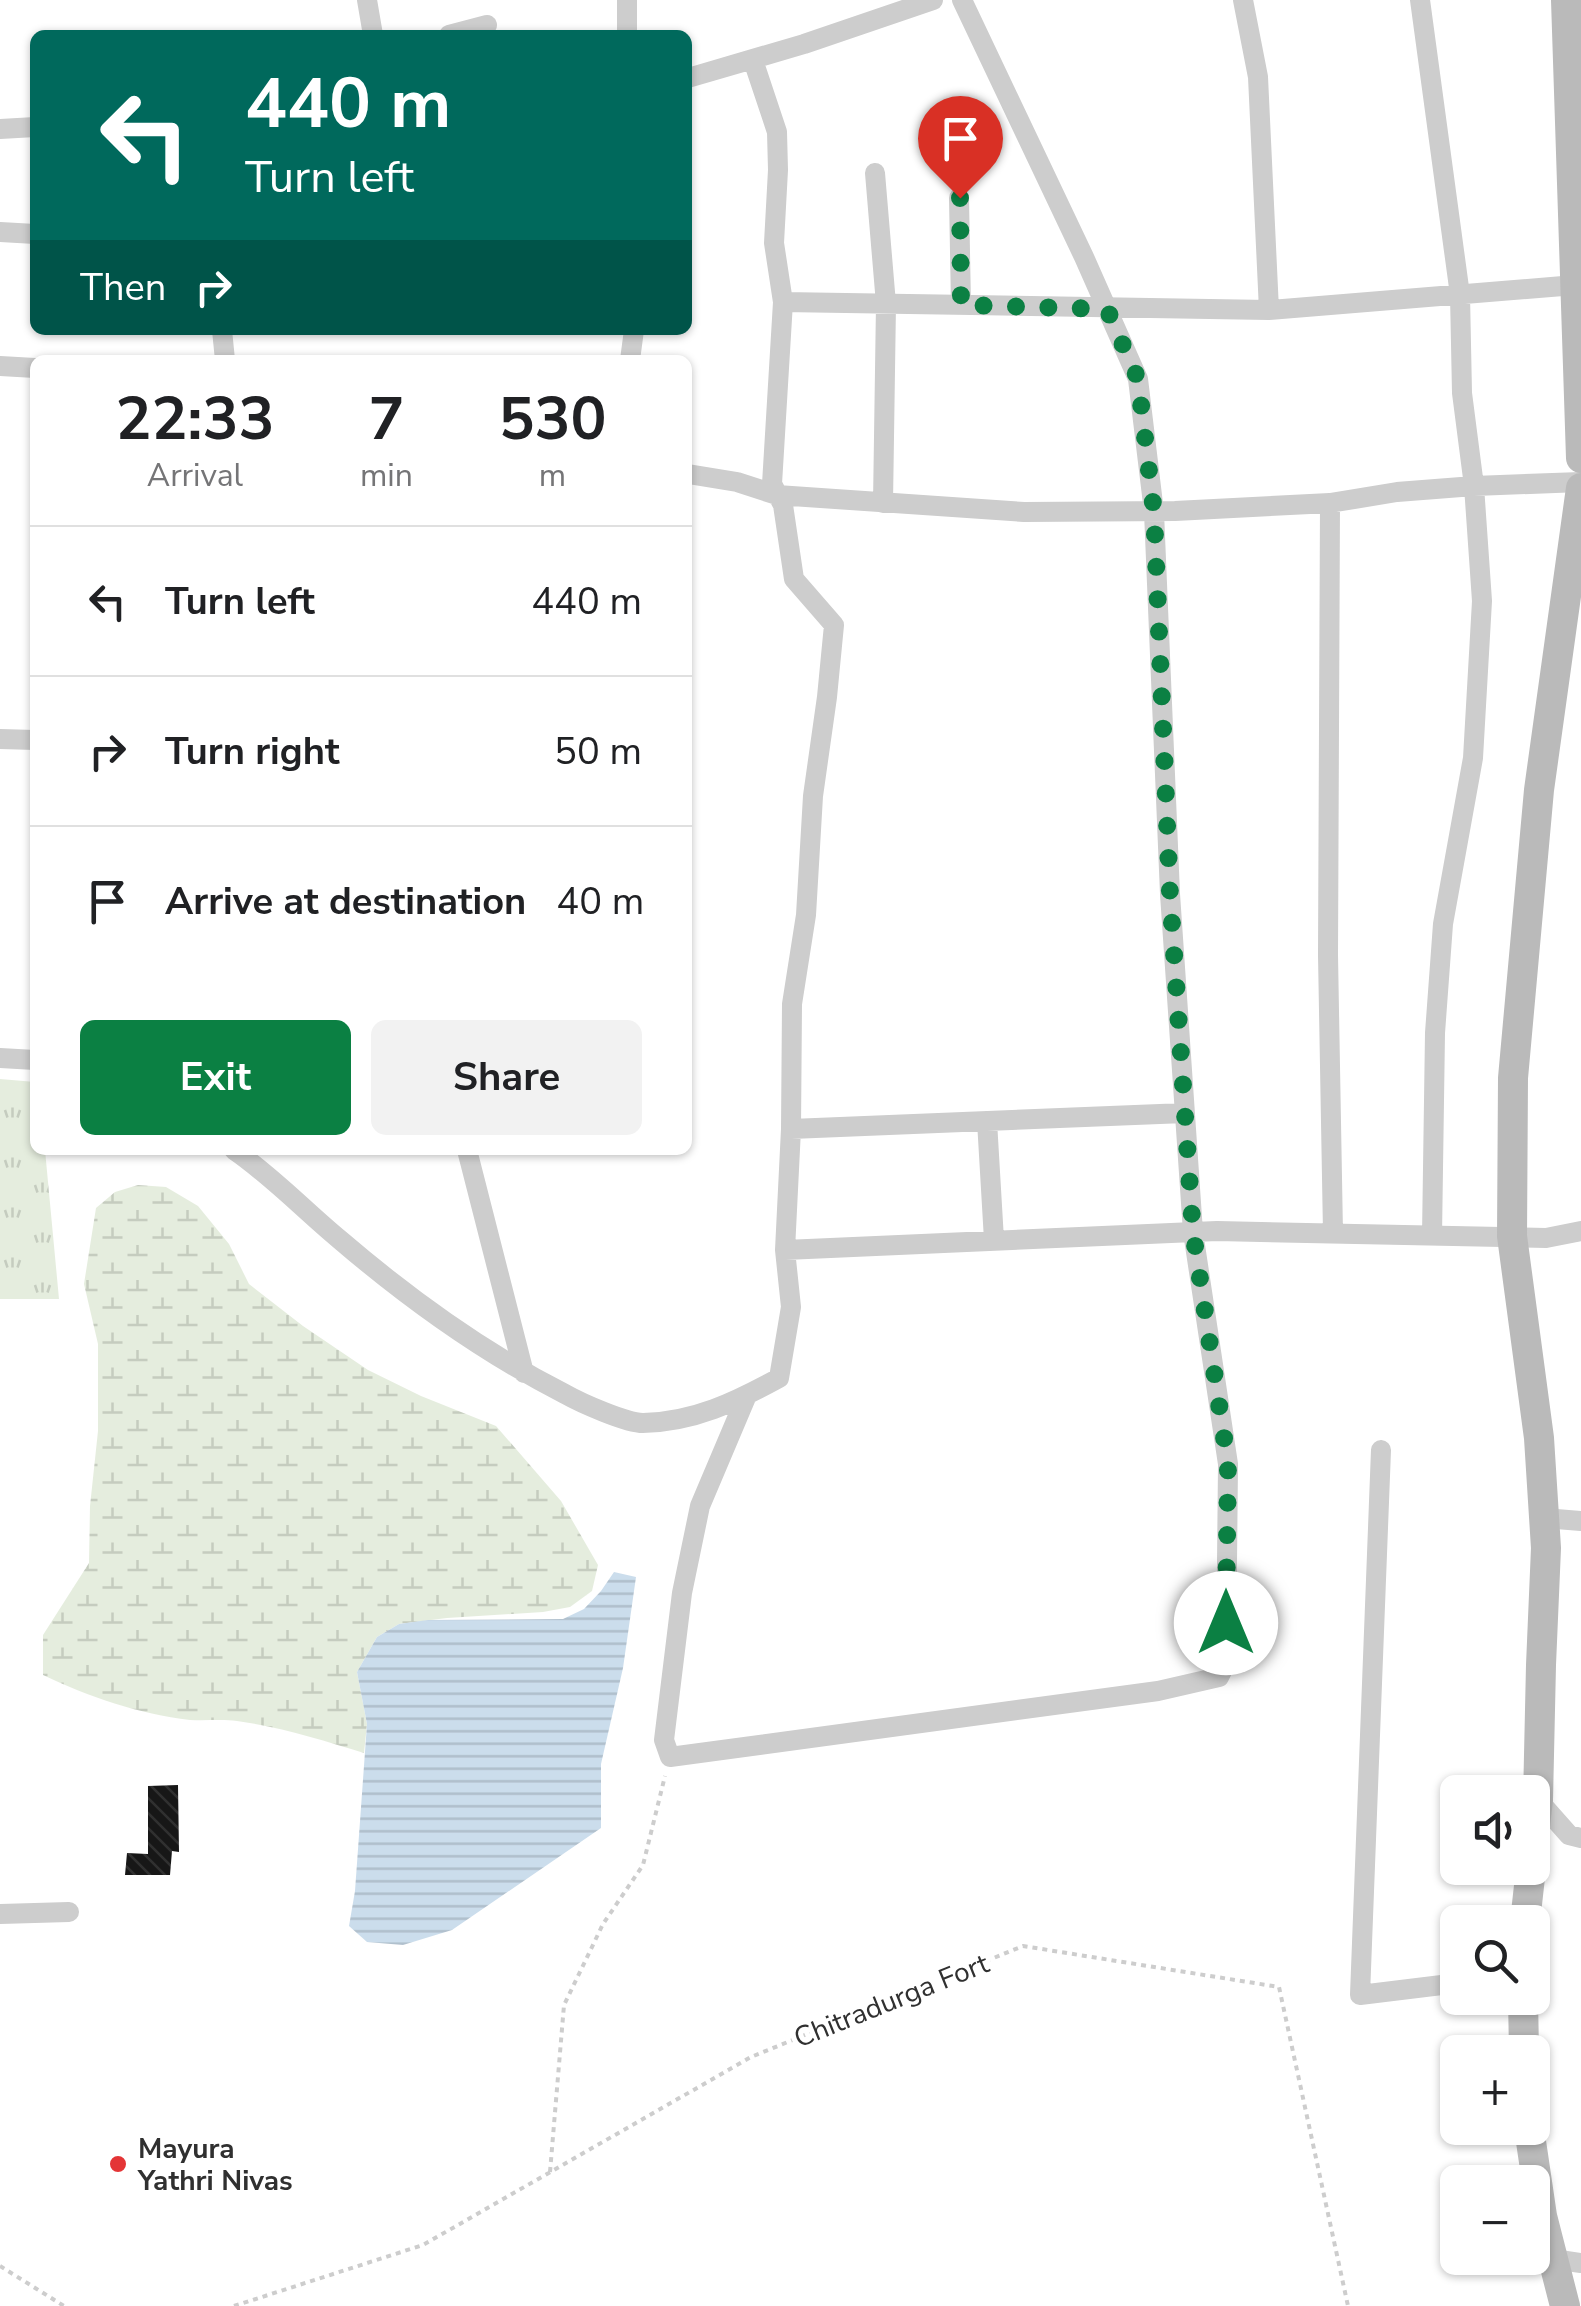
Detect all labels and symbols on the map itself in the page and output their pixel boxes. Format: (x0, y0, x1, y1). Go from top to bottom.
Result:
pin (918, 96, 1003, 199)
position arrow (1174, 1571, 1278, 1675)
street label: Chitradurga Fort (788, 1944, 995, 2057)
place label: Mayura Yathri Nivas (137, 2130, 293, 2200)
marker: Mayura Yathri Nivas (107, 2153, 129, 2175)

